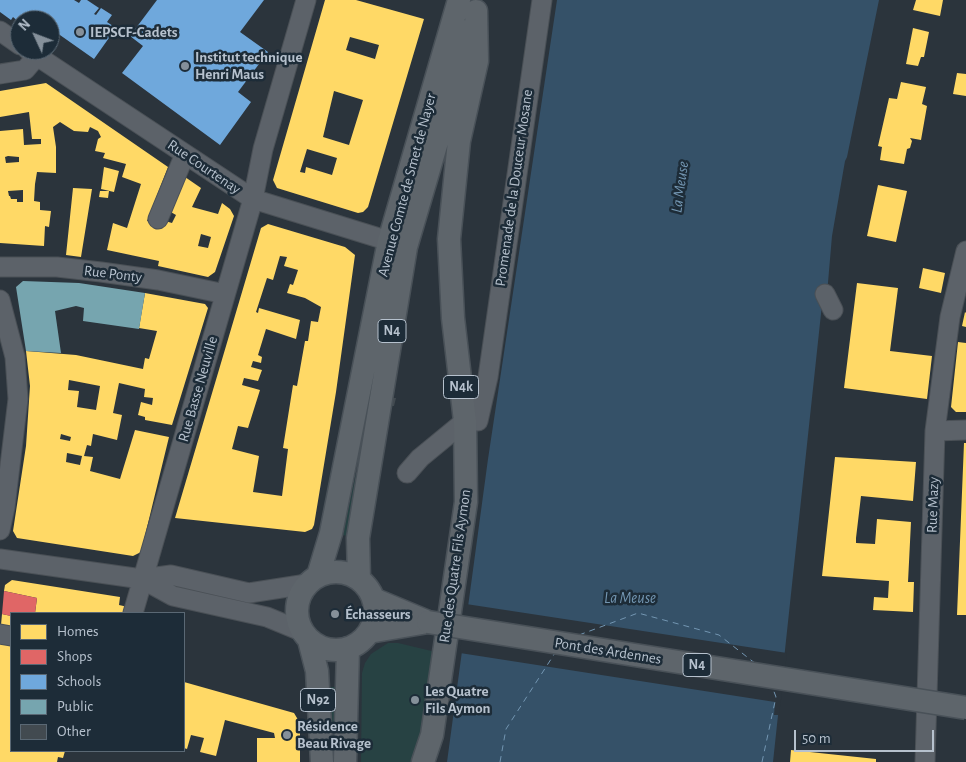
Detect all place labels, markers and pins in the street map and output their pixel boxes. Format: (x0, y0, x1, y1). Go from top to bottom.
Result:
place label: IEPSCF-Cadets (90, 23, 178, 41)
marker: IEPSCF-Cadets (74, 26, 86, 38)
place label: Institut technique Henri Maus (195, 48, 302, 83)
marker: Institut technique Henri Maus (179, 60, 191, 72)
place label: Échasseurs (345, 605, 411, 623)
marker: Échasseurs (329, 608, 341, 620)
place label: Les Quatre Fils Aymon (425, 682, 490, 717)
marker: Les Quatre Fils Aymon (409, 694, 421, 706)
place label: Résidence Beau Rivage (297, 717, 371, 752)
marker: Résidence Beau Rivage (281, 729, 293, 741)

